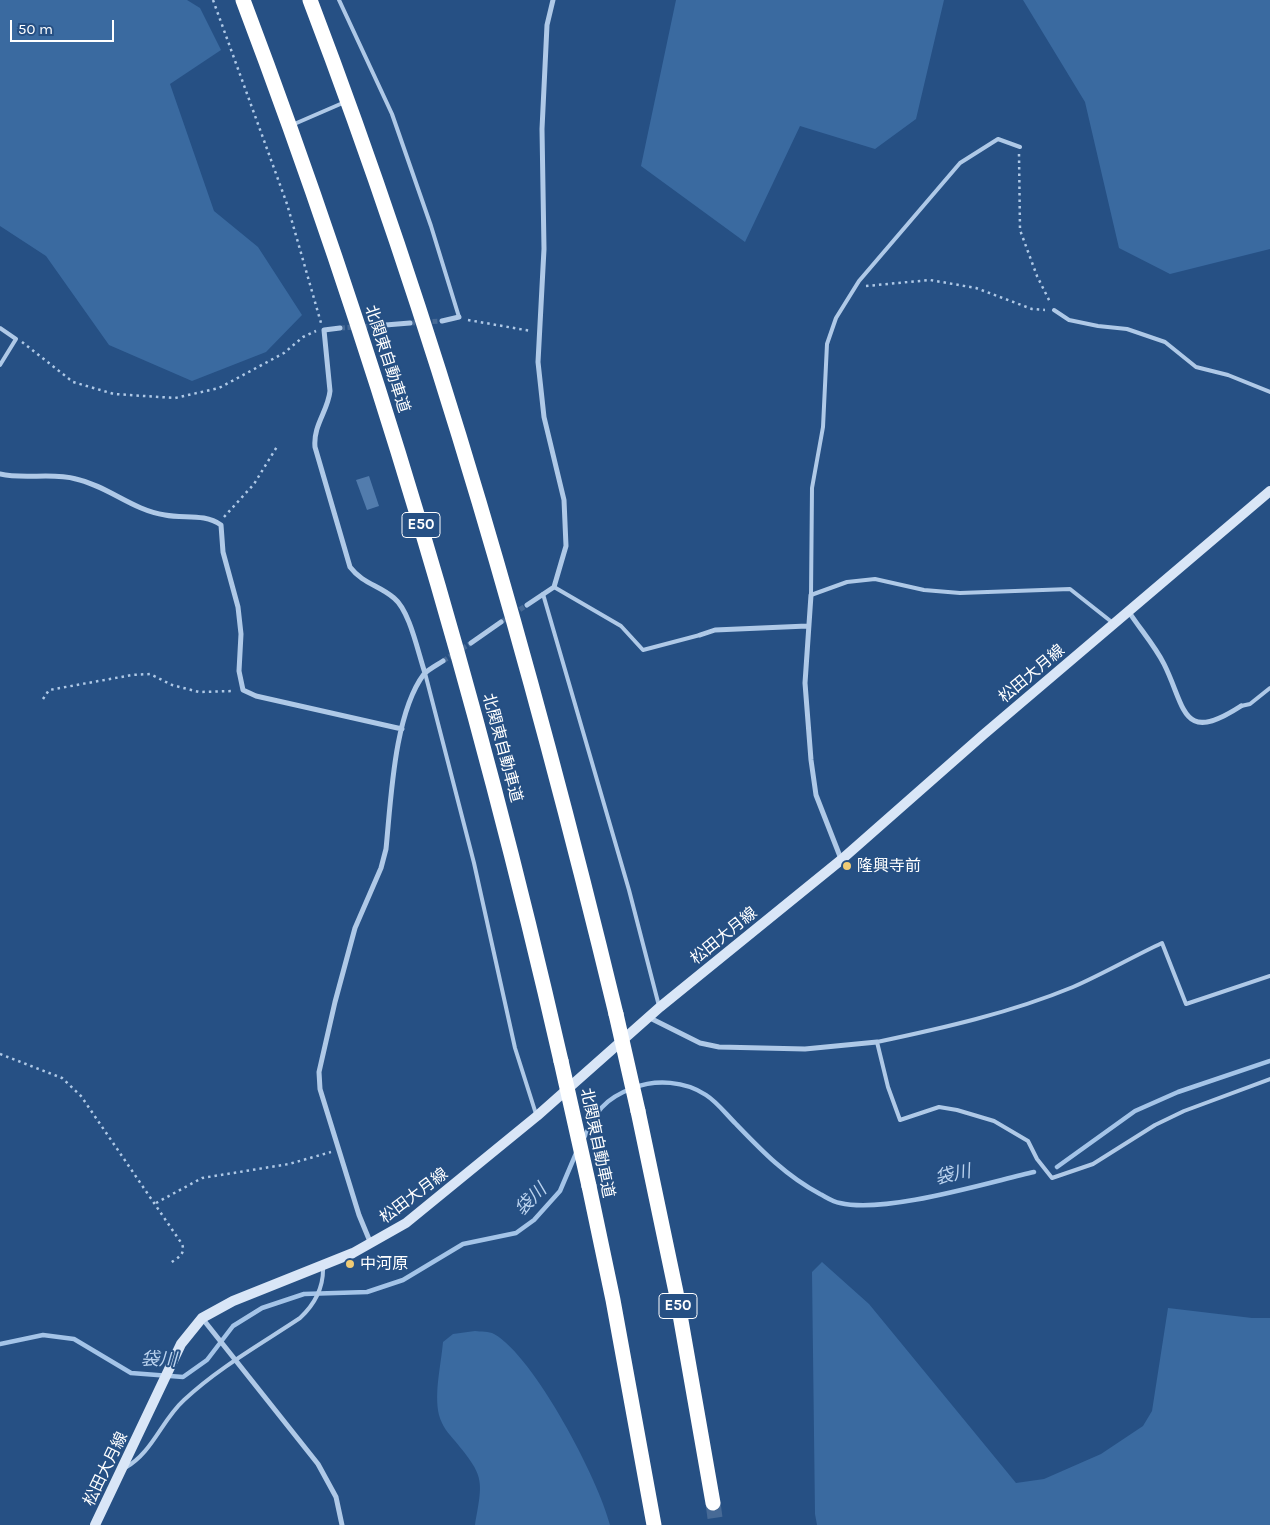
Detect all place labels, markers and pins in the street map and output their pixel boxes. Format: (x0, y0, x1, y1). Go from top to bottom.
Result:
place label: 隆興寺前 (857, 856, 921, 876)
marker: 隆興寺前 (841, 860, 853, 872)
place label: 中河原 (360, 1254, 408, 1274)
marker: 中河原 (344, 1258, 356, 1270)

